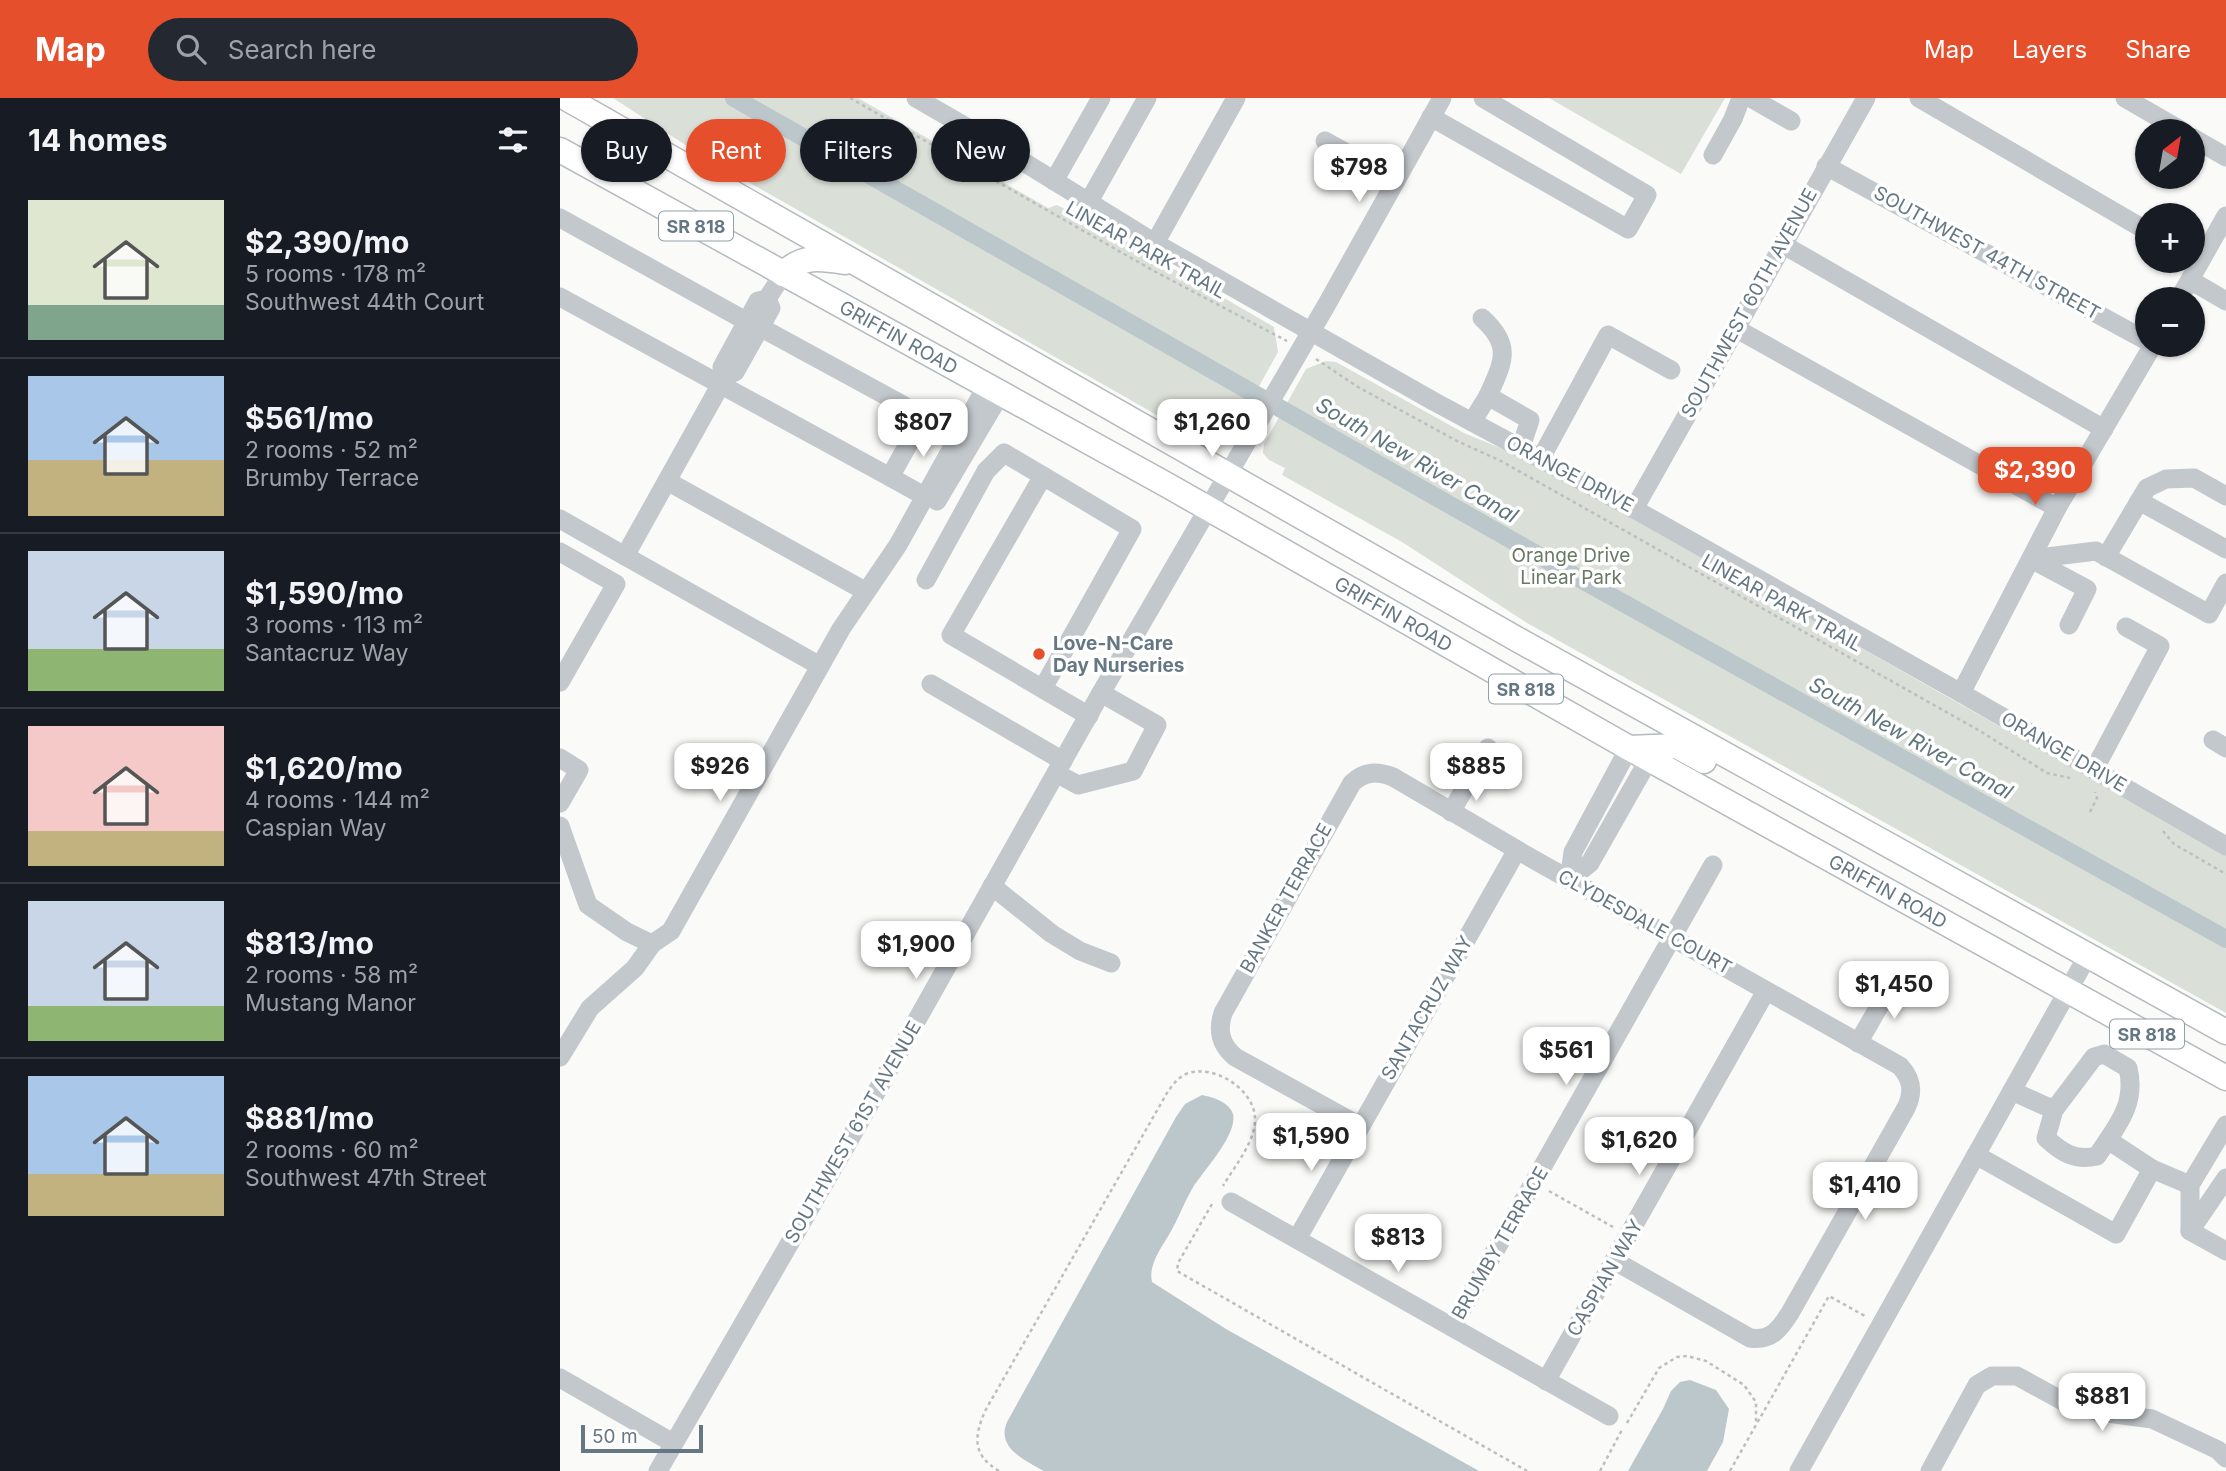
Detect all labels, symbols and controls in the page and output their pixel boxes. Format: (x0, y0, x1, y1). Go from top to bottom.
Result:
search box (148, 18, 638, 81)
text: Map (35, 29, 106, 69)
icon: search (172, 30, 210, 68)
text: Search here (228, 34, 376, 65)
text: Map (1924, 35, 1974, 64)
text: Layers (2012, 35, 2087, 64)
text: Share (2125, 35, 2191, 64)
chip: Buy (581, 119, 672, 182)
chip: Rent (686, 119, 786, 182)
chip: Filters (800, 119, 917, 182)
chip: New (931, 119, 1030, 182)
north arrow (2135, 119, 2205, 189)
map controls (2135, 119, 2205, 357)
icon: filters (494, 121, 532, 159)
text: 14 homes (28, 122, 167, 158)
pin: $798 (1318, 144, 1400, 204)
text: $798 (1330, 153, 1388, 181)
street label: SOUTHWEST 44TH STREET (1870, 181, 2104, 325)
street label: SOUTHWEST 60TH AVENUE (1676, 184, 1822, 422)
street label: LINEAR PARK TRAIL (1062, 196, 1230, 304)
button: + (2135, 203, 2205, 273)
road number: SR 818 (659, 211, 733, 240)
text: $2,390/mo (245, 224, 409, 260)
icon: home (84, 228, 168, 312)
text: 5 rooms · 178 m² (245, 260, 426, 288)
button: − (2135, 287, 2205, 357)
text: Southwest 44th Court (245, 288, 484, 316)
street label: GRIFFIN ROAD (836, 295, 962, 379)
water label: South New River Canal (1312, 392, 1523, 528)
text: $561/mo (245, 400, 374, 436)
pin: $807 (882, 400, 964, 459)
pin: $1,260 (1155, 400, 1269, 459)
icon: home (84, 404, 168, 488)
text: $807 (894, 408, 952, 436)
text: $1,260 (1173, 408, 1251, 436)
street label: ORANGE DRIVE (1502, 431, 1638, 517)
text: 2 rooms · 52 m² (245, 436, 418, 464)
pin: $2,390 (1978, 448, 2092, 507)
text: $2,390 (1994, 456, 2076, 484)
text: Brumby Terrace (245, 464, 419, 492)
park label: Orange Drive Linear Park (1512, 544, 1630, 589)
street label: LINEAR PARK TRAIL (1698, 549, 1866, 657)
street label: GRIFFIN ROAD (1331, 571, 1456, 657)
text: $1,590/mo (245, 575, 404, 611)
icon: home (84, 579, 168, 663)
text: 3 rooms · 113 m² (245, 611, 423, 639)
place label: Love-N-Care Day Nurseries (1053, 632, 1184, 677)
text: Santacruz Way (245, 639, 408, 667)
marker: Love-N-Care Day Nurseries (1031, 646, 1047, 662)
water label: South New River Canal (1805, 672, 2018, 805)
road number: SR 818 (1489, 674, 1563, 704)
street label: ORANGE DRIVE (1997, 707, 2131, 797)
pin: $926 (679, 744, 761, 803)
pin: $885 (1435, 744, 1517, 803)
text: $1,620/mo (245, 750, 403, 786)
text: $926 (690, 752, 750, 780)
text: $885 (1446, 752, 1506, 780)
icon: home (84, 754, 168, 838)
text: 4 rooms · 144 m² (245, 786, 430, 814)
text: Caspian Way (245, 814, 386, 842)
street label: BANKER TERRACE (1235, 819, 1337, 977)
street label: GRIFFIN ROAD (1825, 849, 1951, 933)
street label: CLYDESDALE COURT (1554, 865, 1736, 979)
pin: $1,900 (859, 922, 973, 981)
text: $813/mo (245, 925, 374, 961)
icon: home (84, 929, 168, 1013)
text: $1,900 (877, 930, 955, 958)
street label: SANTACRUZ WAY (1376, 932, 1478, 1084)
text: 2 rooms · 58 m² (245, 961, 418, 989)
pin: $1,450 (1837, 962, 1951, 1021)
text: $1,450 (1855, 970, 1933, 998)
text: Mustang Manor (245, 989, 416, 1017)
street label: SOUTHWEST 61ST AVENUE (780, 1017, 926, 1247)
road number: SR 818 (2110, 1020, 2184, 1049)
pin: $561 (1525, 1028, 1607, 1087)
text: $561 (1539, 1036, 1593, 1064)
text: $881/mo (245, 1100, 374, 1136)
icon: home (84, 1104, 168, 1188)
pin: $1,590 (1254, 1114, 1368, 1173)
pin: $1,620 (1582, 1118, 1696, 1177)
text: $1,590 (1272, 1122, 1350, 1150)
text: $1,620 (1601, 1126, 1677, 1154)
text: 2 rooms · 60 m² (245, 1136, 419, 1164)
pin: $1,410 (1808, 1162, 1922, 1222)
street label: BRUMBY TERRACE (1447, 1163, 1553, 1323)
text: Southwest 47th Street (245, 1164, 487, 1192)
text: $1,410 (1829, 1171, 1901, 1199)
pin: $813 (1357, 1214, 1439, 1274)
street label: CASPIAN WAY (1562, 1215, 1648, 1341)
text: $813 (1371, 1223, 1425, 1251)
pin: $881 (2061, 1374, 2143, 1433)
text: $881 (2075, 1382, 2129, 1410)
scale bar (581, 1422, 704, 1454)
text: 50 m (592, 1425, 638, 1448)

